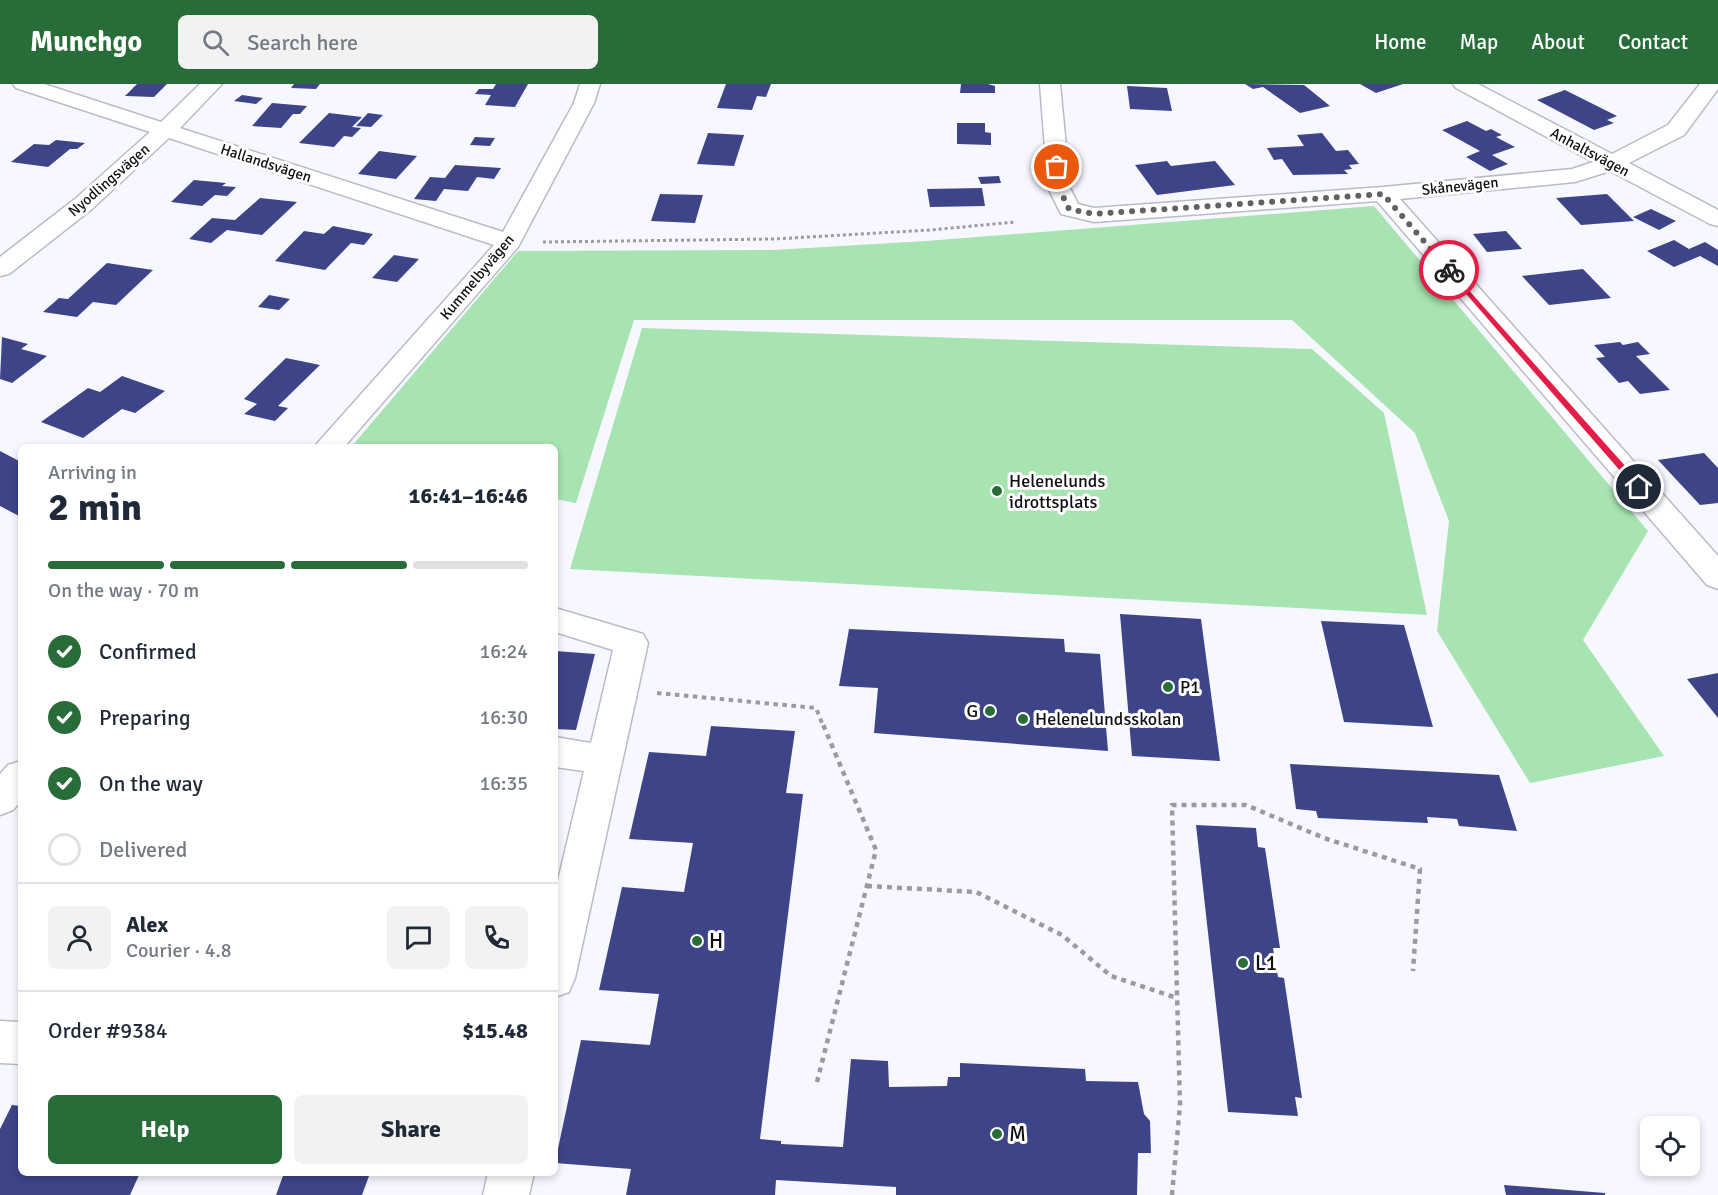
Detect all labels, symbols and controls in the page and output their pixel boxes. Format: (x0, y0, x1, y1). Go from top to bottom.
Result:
search box (178, 15, 598, 69)
text: Munchgo (30, 25, 142, 59)
icon: search (199, 26, 232, 59)
text: Search here (247, 29, 358, 56)
text: Home (1374, 29, 1427, 55)
text: Map (1460, 29, 1498, 55)
text: About (1531, 29, 1585, 55)
text: Contact (1618, 29, 1688, 55)
street label: Anhaltsvägen (1547, 124, 1633, 180)
street label: Nyodlingsvägen (65, 140, 153, 220)
street label: Hallandsvägen (218, 140, 314, 186)
pin (1031, 141, 1082, 192)
icon: bag (1040, 150, 1073, 183)
street label: Skånevägen (1421, 173, 1499, 199)
street label: Kummelbyvägen (436, 231, 518, 323)
courier (1419, 240, 1479, 300)
icon: bike (1433, 254, 1466, 287)
text: Arriving in (48, 460, 137, 485)
pin (1613, 461, 1664, 512)
place label: Helenelunds idrottsplats (1009, 470, 1105, 513)
icon: home (1622, 470, 1655, 503)
text: 16:41–16:46 (409, 482, 528, 509)
text: 2 min (48, 483, 142, 531)
marker: Helenelunds idrottsplats (990, 484, 1004, 498)
text: On the way · 70 m (48, 578, 199, 603)
icon: check (48, 635, 81, 668)
text: Confirmed (99, 638, 197, 665)
text: 16:24 (479, 639, 528, 664)
place label: P1 (1180, 676, 1200, 698)
marker: P1 (1161, 680, 1175, 694)
place label: G (966, 700, 978, 722)
icon: check (48, 701, 81, 734)
text: Preparing (99, 704, 191, 731)
marker: G (983, 704, 997, 718)
text: 16:30 (479, 705, 528, 730)
place label: Helenelundsskolan (1035, 708, 1181, 730)
marker: Helenelundsskolan (1016, 712, 1030, 726)
icon: check (48, 767, 81, 800)
text: On the way (99, 770, 203, 797)
text: 16:35 (479, 771, 528, 796)
text: Delivered (99, 836, 187, 863)
button: person (48, 906, 111, 969)
button: chat (387, 906, 450, 969)
button: phone (465, 906, 528, 969)
text: Alex (126, 911, 168, 938)
place label: H (709, 928, 723, 954)
marker: H (690, 934, 704, 948)
text: Courier · 4.8 (126, 938, 232, 963)
place label: L1 (1255, 950, 1277, 976)
marker: L1 (1236, 956, 1250, 970)
text: Order #9384 (48, 1017, 168, 1044)
text: $15.48 (462, 1017, 528, 1044)
button: Help (48, 1095, 282, 1164)
button: Share (294, 1095, 528, 1164)
map controls (1640, 1116, 1700, 1176)
button: locate (1640, 1116, 1700, 1176)
place label: M (1009, 1121, 1026, 1147)
marker: M (990, 1127, 1004, 1141)

